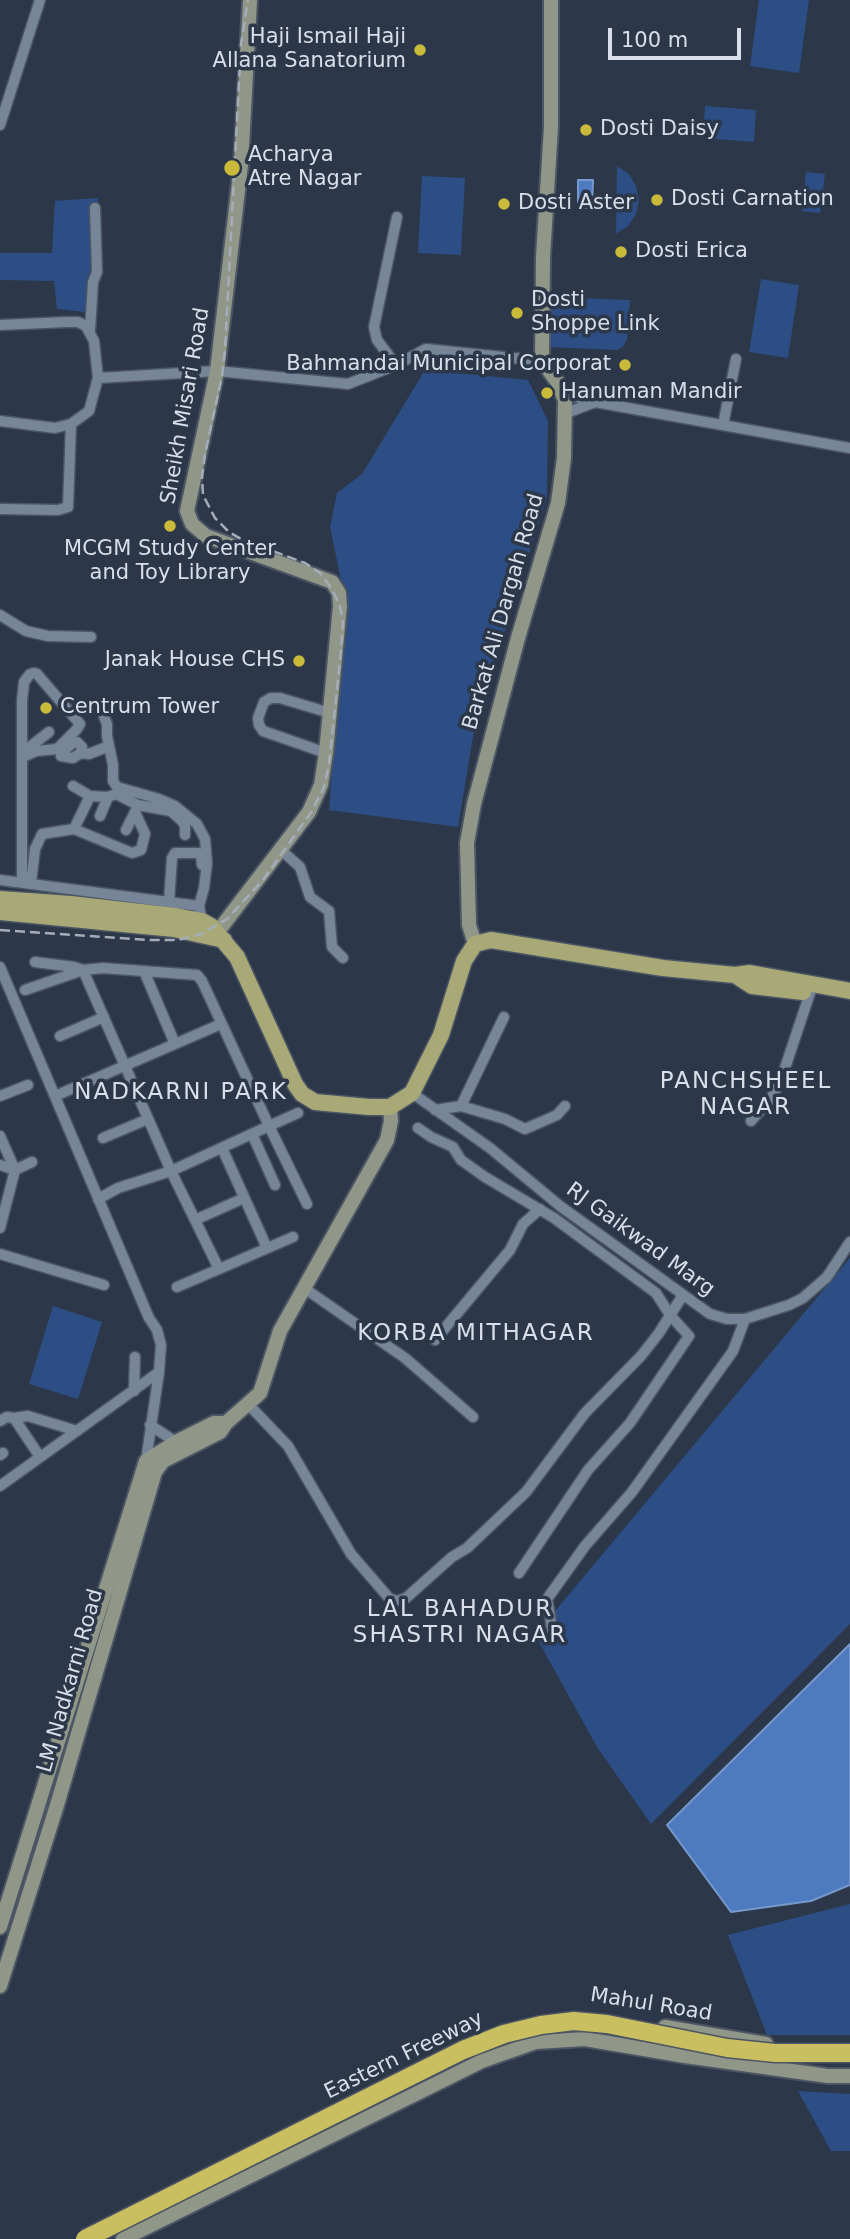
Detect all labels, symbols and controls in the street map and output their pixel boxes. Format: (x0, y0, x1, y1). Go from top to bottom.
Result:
scale bar (612, 14, 745, 58)
place label: Haji Ismail Haji Allana Sanatorium (213, 25, 406, 75)
text: 100 m (621, 28, 688, 52)
marker: Haji Ismail Haji Allana Sanatorium (412, 42, 428, 58)
place label: Dosti Daisy (600, 117, 719, 143)
marker: Dosti Daisy (578, 122, 594, 138)
place label: Acharya Atre Nagar (248, 143, 361, 193)
marker: Acharya Atre Nagar (222, 158, 242, 178)
place label: Dosti Carnation (671, 187, 834, 213)
place label: Dosti Aster (518, 191, 634, 217)
marker: Dosti Carnation (649, 192, 665, 208)
marker: Dosti Aster (496, 196, 512, 212)
place label: Dosti Erica (635, 239, 748, 265)
marker: Dosti Erica (613, 244, 629, 260)
place label: Dosti Shoppe Link (531, 288, 660, 338)
marker: Dosti Shoppe Link (509, 305, 525, 321)
street label: Sheikh Misari Road (156, 306, 216, 506)
place label: Bahmandai Municipal Corporat (286, 352, 611, 378)
marker: Bahmandai Municipal Corporat (617, 357, 633, 373)
place label: Hanuman Mandir (561, 380, 742, 406)
marker: Hanuman Mandir (539, 385, 555, 401)
street label: Barkat Ali Dargah Road (458, 491, 550, 733)
marker: MCGM Study Center and Toy Library (162, 518, 178, 534)
place label: MCGM Study Center and Toy Library (64, 537, 276, 587)
place label: Janak House CHS (105, 648, 285, 674)
marker: Janak House CHS (291, 653, 307, 669)
place label: Centrum Tower (60, 695, 219, 721)
marker: Centrum Tower (38, 700, 54, 716)
district label: PANCHSHEEL NAGAR (661, 1068, 831, 1122)
district label: NADKARNI PARK (76, 1079, 286, 1107)
street label: RJ Gaikwad Marg (561, 1178, 719, 1302)
district label: KORBA MITHAGAR (359, 1320, 593, 1348)
street label: LM Nadkarni Road (33, 1586, 109, 1776)
district label: LAL BAHADUR SHASTRI NAGAR (354, 1596, 566, 1650)
street label: Mahul Road (588, 1983, 714, 2027)
street label: Eastern Freeway (320, 2007, 488, 2105)

